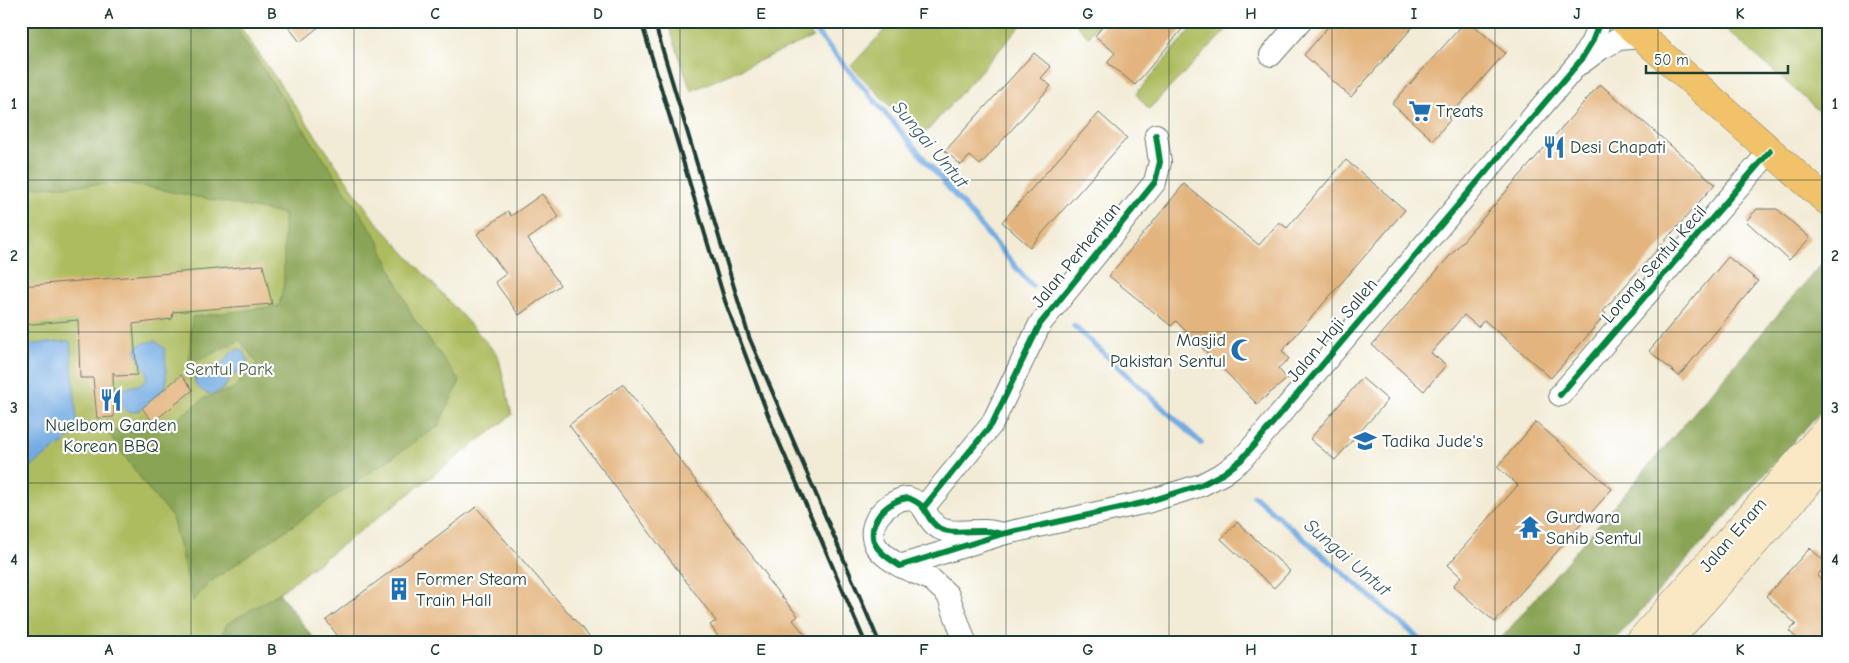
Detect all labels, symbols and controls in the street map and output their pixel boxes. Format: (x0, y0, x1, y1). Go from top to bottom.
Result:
text: A (105, 5, 114, 23)
text: B (267, 5, 277, 23)
text: C (430, 5, 440, 23)
text: D (593, 5, 603, 23)
text: E (756, 5, 766, 23)
text: F (919, 5, 929, 23)
text: G (1082, 5, 1094, 23)
text: H (1245, 5, 1257, 23)
text: I (1411, 5, 1417, 23)
text: J (1573, 5, 1581, 23)
text: K (1735, 5, 1745, 23)
scale bar (1646, 42, 1789, 74)
text: 50 m (1654, 51, 1689, 69)
text: 1 (11, 95, 17, 113)
text: 1 (1832, 95, 1838, 113)
water label: Sungai Untut (887, 97, 974, 194)
supermarket icon: Treats (1407, 98, 1433, 124)
place label: Treats (1436, 101, 1483, 122)
restaurant icon: Desi Chapati (1541, 134, 1567, 160)
place label: Desi Chapati (1570, 137, 1666, 158)
street label: Jalan Perhentian (1028, 198, 1125, 312)
street label: Lorong Sentul Kecil (1598, 201, 1711, 327)
text: 2 (10, 247, 18, 265)
text: 2 (1831, 247, 1839, 265)
street label: Jalan Haji Salleh (1283, 274, 1382, 387)
place label: Masjid Pakistan Sentul (1110, 330, 1226, 372)
mosque icon: Masjid Pakistan Sentul (1229, 337, 1255, 363)
park label: Sentul Park (185, 359, 273, 380)
restaurant icon: Nuelbom Garden Korean BBQ (98, 387, 124, 413)
text: 3 (10, 399, 18, 417)
text: 3 (1831, 399, 1839, 417)
place label: Nuelbom Garden Korean BBQ (45, 415, 177, 457)
school or university icon: Tadika Jude's (1352, 428, 1378, 454)
place label: Tadika Jude's (1382, 431, 1483, 452)
street label: Jalan Enam (1695, 494, 1771, 577)
place label: Gurdwara Sahib Sentul (1546, 507, 1642, 549)
water label: Sungai Untut (1300, 514, 1396, 602)
temple icon: Gurdwara Sahib Sentul (1517, 514, 1543, 540)
text: 4 (10, 551, 18, 569)
text: 4 (1831, 551, 1839, 569)
place label: Former Steam Train Hall (416, 569, 527, 611)
building icon: Former Steam Train Hall (386, 576, 412, 602)
text: A (105, 641, 114, 659)
text: B (267, 641, 277, 659)
text: C (430, 641, 440, 659)
text: D (593, 641, 603, 659)
text: E (756, 641, 766, 659)
text: F (919, 641, 929, 659)
text: G (1082, 641, 1094, 659)
text: H (1245, 641, 1257, 659)
text: I (1411, 641, 1417, 659)
text: J (1573, 641, 1581, 659)
text: K (1735, 641, 1745, 659)

